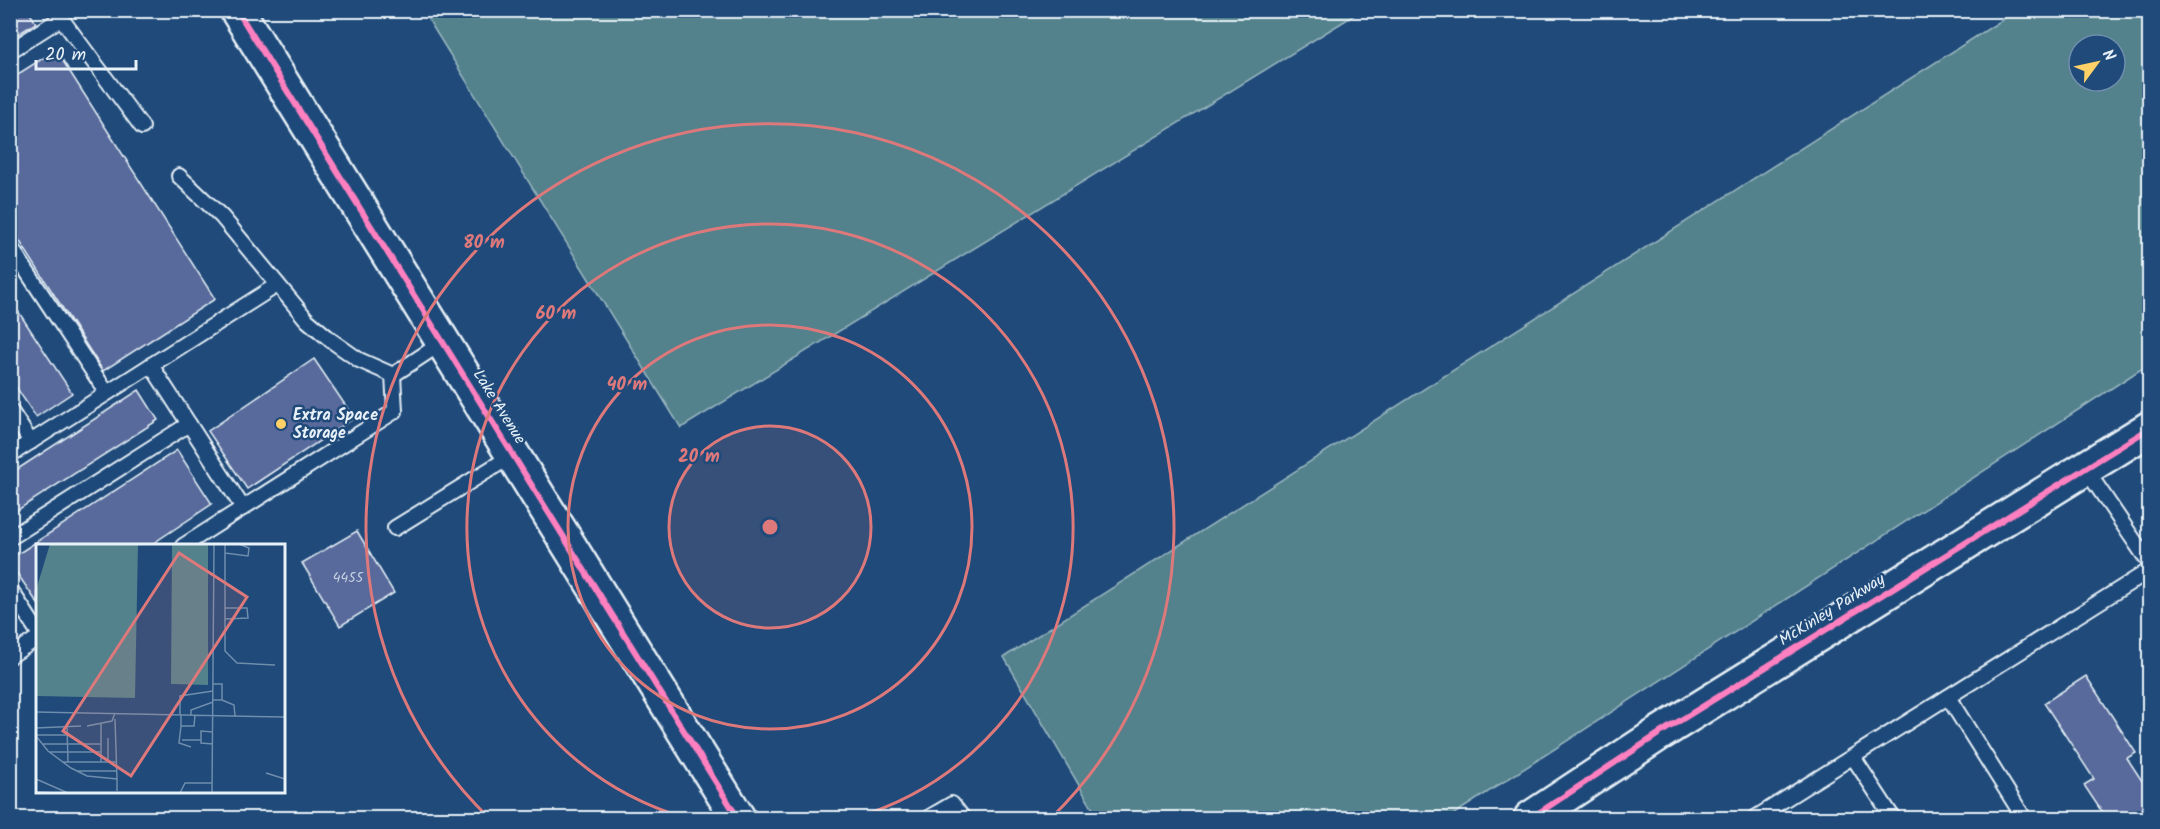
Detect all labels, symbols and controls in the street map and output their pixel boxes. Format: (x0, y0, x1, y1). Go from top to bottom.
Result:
scale bar (36, 33, 136, 71)
north arrow (2067, 33, 2127, 93)
text: 20 m (45, 41, 86, 70)
text: N (2095, 45, 2122, 67)
text: 80 m (463, 229, 505, 258)
text: 60 m (536, 300, 577, 329)
street label: Lake Avenue (466, 365, 532, 449)
text: 40 m (607, 371, 648, 400)
place label: Extra Space Storage (293, 403, 378, 446)
marker: Extra Space Storage (274, 417, 288, 431)
text: 20 m (678, 443, 720, 472)
centre of rings (760, 517, 780, 537)
inset map (36, 544, 285, 793)
house number: 4455 (333, 567, 365, 589)
street label: McKinley Parkway (1774, 567, 1890, 653)

